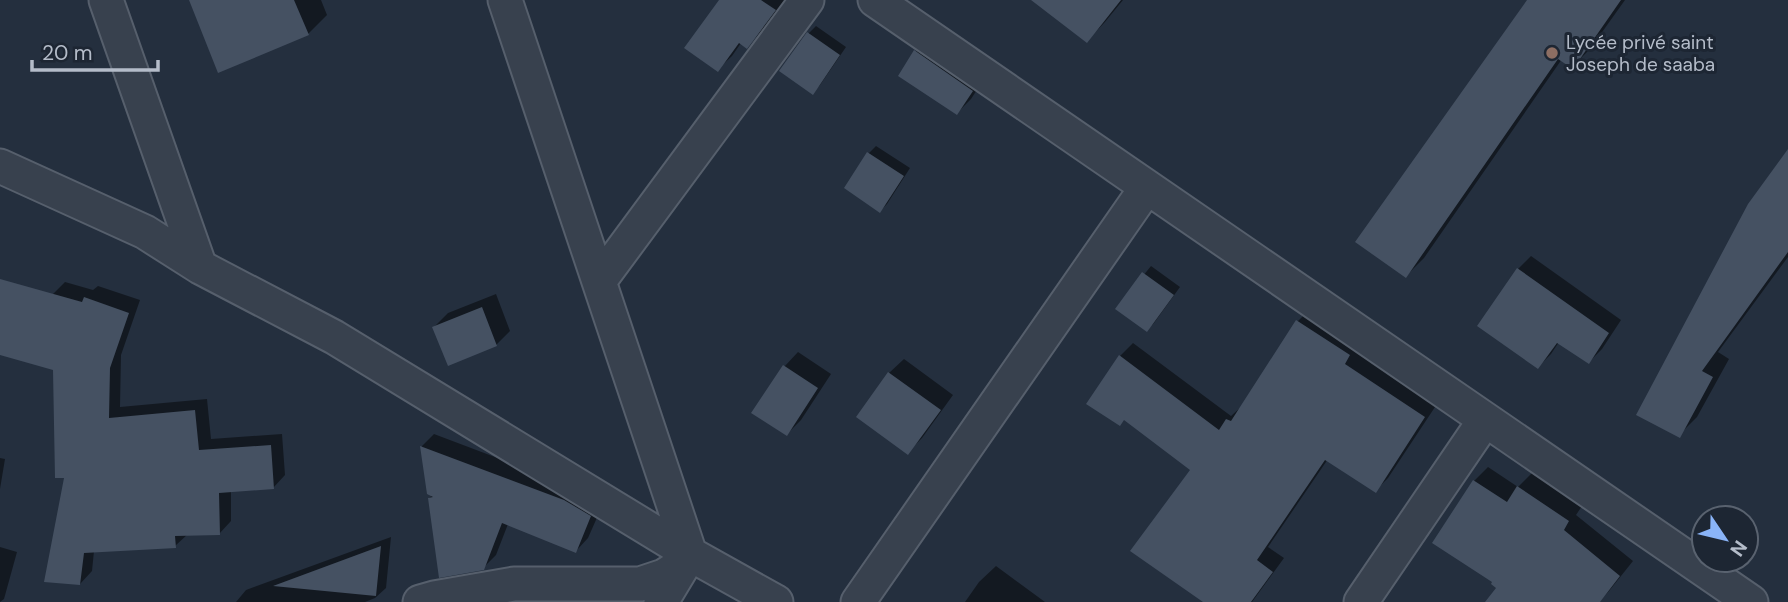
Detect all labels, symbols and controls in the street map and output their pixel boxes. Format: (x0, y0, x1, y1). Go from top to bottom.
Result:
scale bar (32, 28, 158, 72)
place label: Lycée privé saint Joseph de saaba (1566, 30, 1715, 77)
text: 20 m (42, 39, 93, 67)
marker: Lycée privé saint Joseph de saaba (1544, 45, 1560, 61)
north arrow (1690, 504, 1760, 574)
text: N (1724, 536, 1753, 561)

